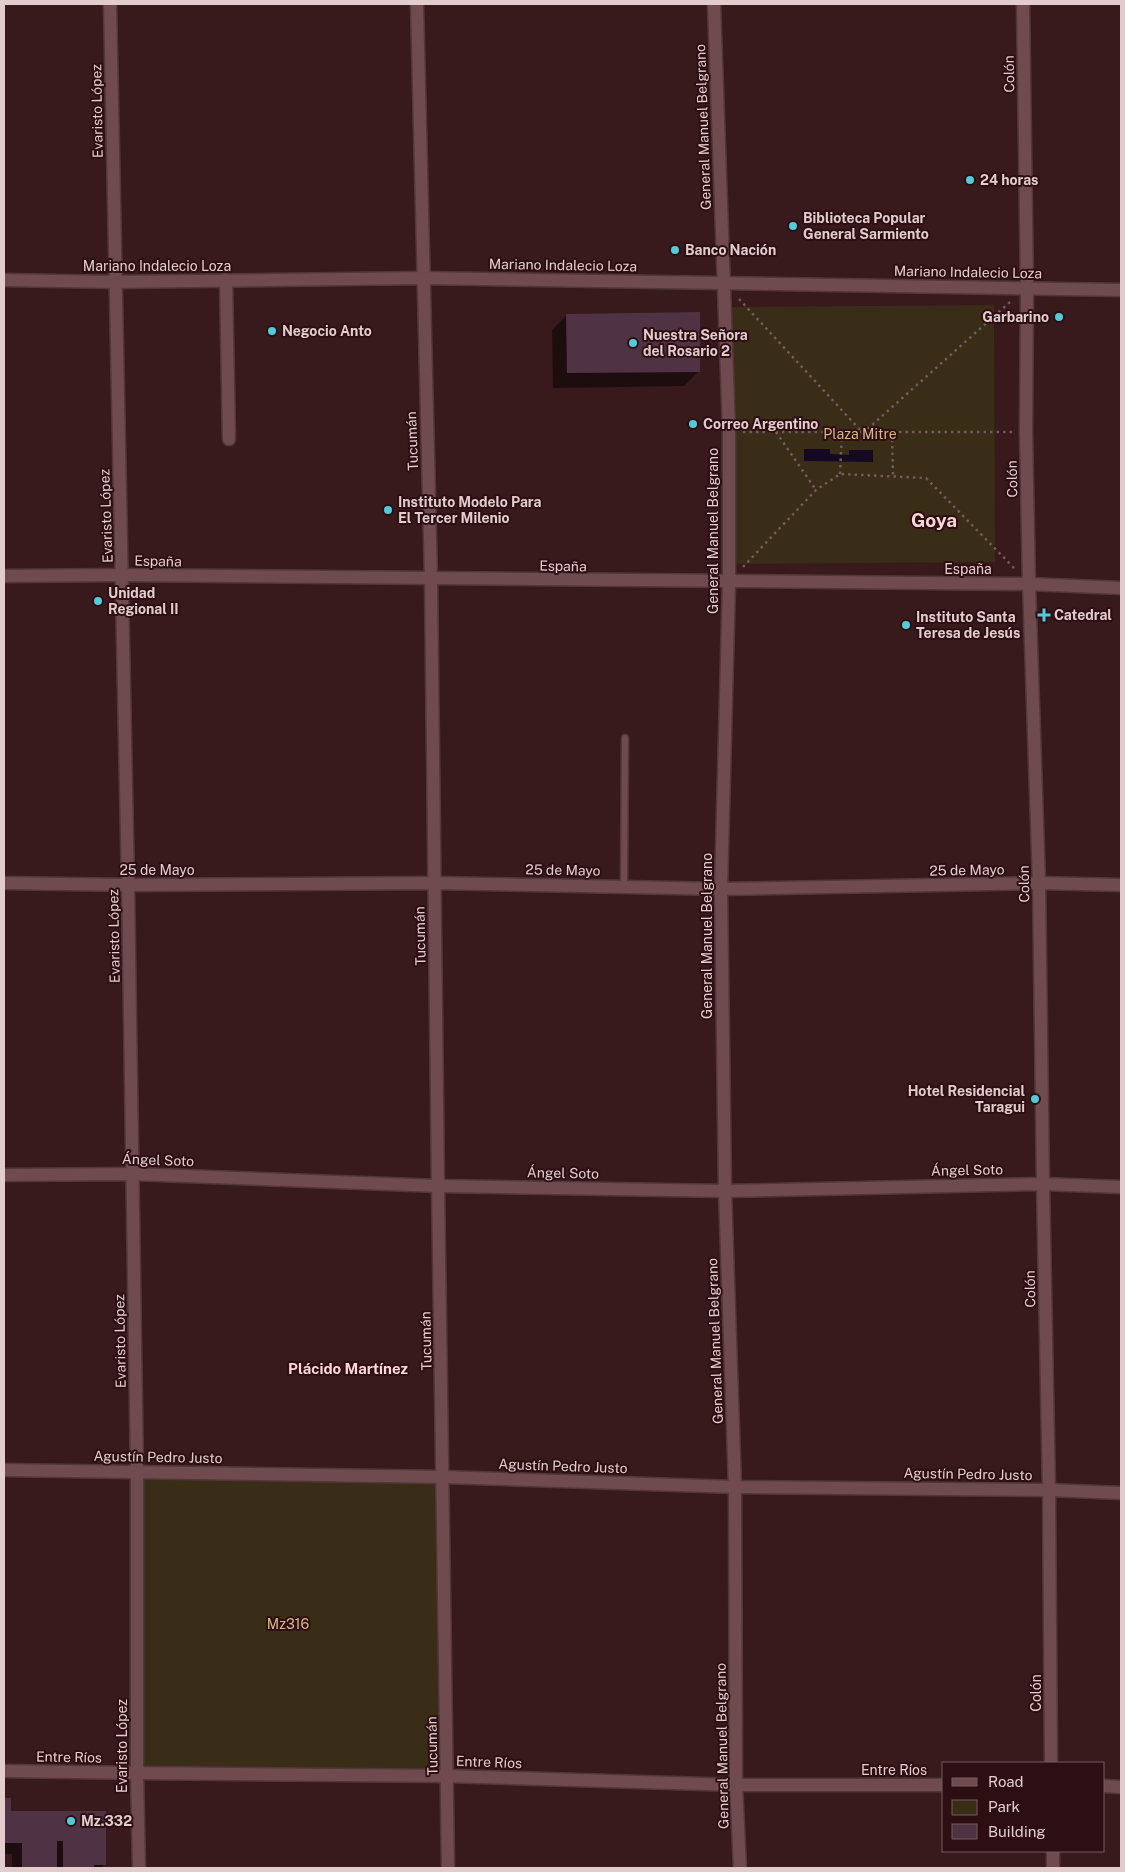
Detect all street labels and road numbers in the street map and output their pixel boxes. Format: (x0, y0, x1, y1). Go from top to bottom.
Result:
street label: General Manuel Belgrano (692, 44, 714, 210)
street label: Colón (1001, 55, 1017, 93)
street label: Evaristo López (88, 64, 106, 158)
street label: Mariano Indalecio Loza (489, 256, 637, 274)
street label: Mariano Indalecio Loza (83, 258, 231, 274)
street label: Mariano Indalecio Loza (894, 263, 1042, 281)
street label: Tucumán (403, 411, 421, 471)
street label: General Manuel Belgrano (705, 448, 721, 614)
street label: Colón (1004, 460, 1020, 498)
street label: Evaristo López (96, 468, 116, 563)
street label: España (134, 553, 182, 569)
street label: España (539, 558, 587, 574)
street label: España (944, 561, 992, 577)
street label: General Manuel Belgrano (699, 853, 715, 1019)
street label: 25 de Mayo (525, 861, 601, 879)
street label: 25 de Mayo (929, 861, 1005, 879)
street label: 25 de Mayo (119, 862, 195, 878)
street label: Colón (1016, 865, 1032, 903)
street label: Evaristo López (105, 889, 123, 983)
street label: Tucumán (411, 906, 429, 966)
street label: Ángel Soto (122, 1150, 194, 1169)
street label: Ángel Soto (931, 1160, 1003, 1179)
street label: Ángel Soto (527, 1163, 599, 1182)
street label: General Manuel Belgrano (704, 1258, 726, 1424)
street label: Colón (1022, 1270, 1038, 1308)
street label: Evaristo López (111, 1294, 129, 1388)
street label: Tucumán (417, 1311, 435, 1371)
street label: Agustín Pedro Justo (93, 1448, 223, 1466)
street label: Agustín Pedro Justo (498, 1456, 628, 1476)
street label: Agustín Pedro Justo (903, 1465, 1033, 1483)
street label: General Manuel Belgrano (713, 1663, 731, 1829)
street label: Colón (1028, 1674, 1044, 1712)
street label: Evaristo López (114, 1699, 130, 1793)
street label: Tucumán (423, 1716, 441, 1776)
street label: Entre Ríos (36, 1748, 102, 1766)
street label: Entre Ríos (456, 1753, 522, 1771)
street label: Entre Ríos (861, 1762, 927, 1778)

